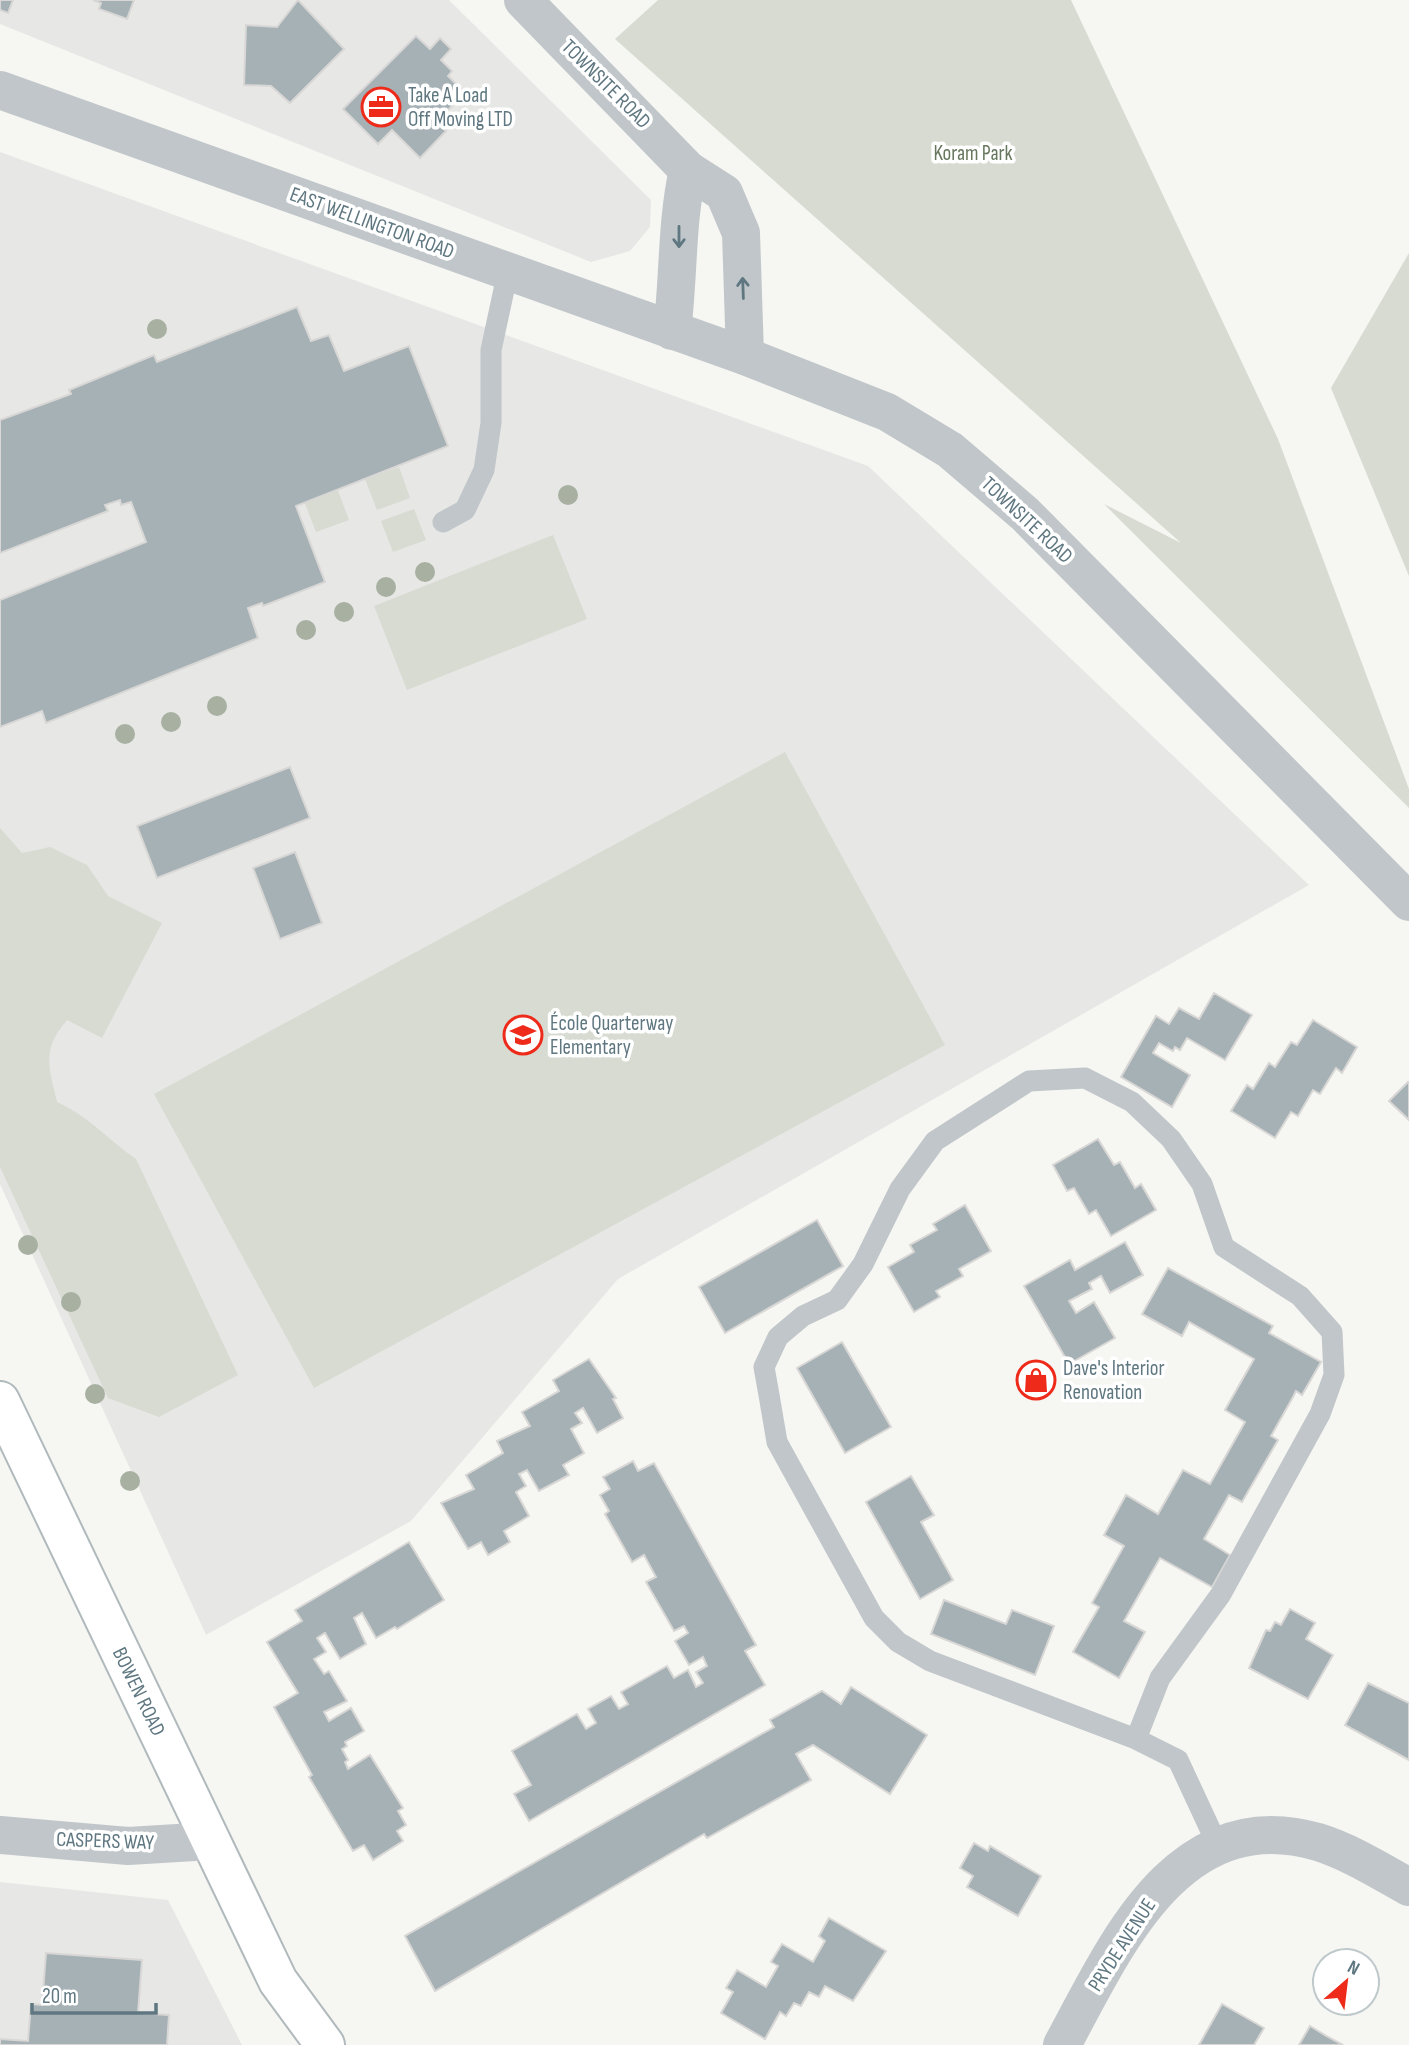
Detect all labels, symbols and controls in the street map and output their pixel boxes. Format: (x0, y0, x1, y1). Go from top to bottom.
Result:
street label: TOWNSITE ROAD (556, 34, 656, 134)
place label: Take A Load Off Moving LTD (408, 83, 513, 132)
office icon: Take A Load Off Moving LTD (360, 86, 402, 128)
park label: Koram Park (933, 141, 1013, 166)
street label: EAST WELLINGTON ROAD (286, 182, 458, 264)
one-way arrow (672, 225, 686, 248)
one-way arrow (736, 277, 749, 300)
street label: TOWNSITE ROAD (976, 471, 1078, 569)
place label: École Quarterway Elementary (550, 1011, 673, 1060)
school or university icon: École Quarterway Elementary (502, 1014, 544, 1056)
place label: Dave's Interior Renovation (1063, 1356, 1164, 1405)
shop icon: Dave's Interior Renovation (1015, 1359, 1057, 1401)
street label: BOWEN ROAD (107, 1643, 171, 1740)
street label: CASPERS WAY (56, 1827, 155, 1855)
street label: PRYDE AVENUE (1083, 1894, 1161, 1996)
north arrow (1311, 1947, 1381, 2017)
text: N (1343, 1956, 1363, 1981)
scale bar (32, 1972, 156, 2016)
text: 20 m (42, 1984, 77, 2009)

